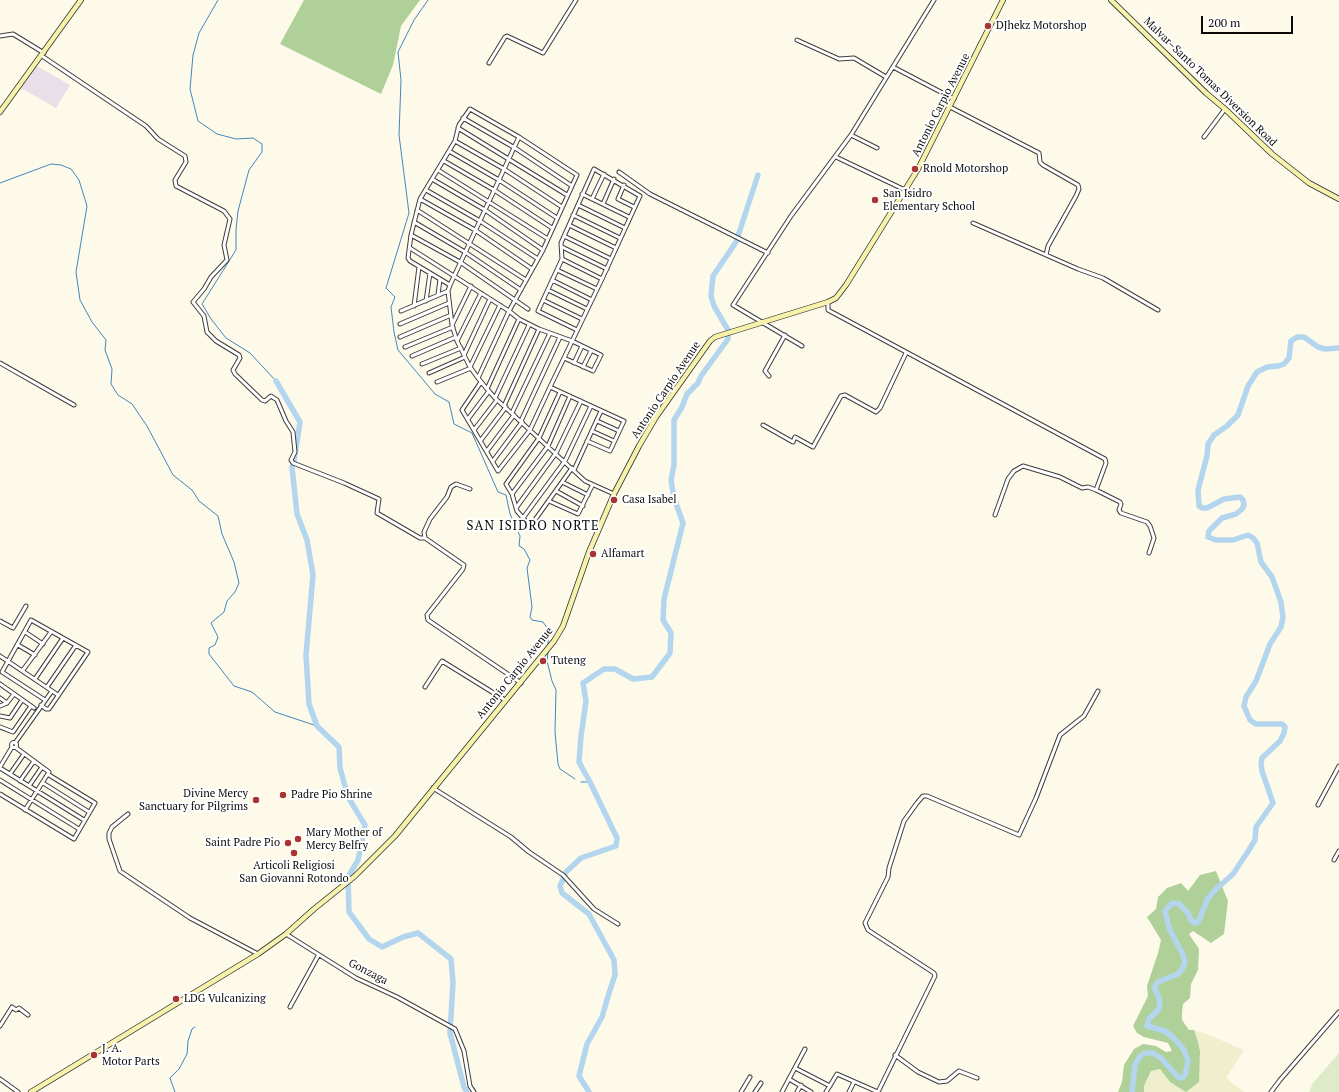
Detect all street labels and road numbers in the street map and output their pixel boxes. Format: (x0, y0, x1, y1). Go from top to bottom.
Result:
street label: Malvar–Santo Tomas Diversion Road (1141, 15, 1279, 149)
street label: Antonio Carpio Avenue (909, 51, 973, 159)
street label: Antonio Carpio Avenue (629, 339, 703, 441)
street label: Antonio Carpio Avenue (474, 625, 556, 721)
street label: Gonzaga (346, 956, 390, 988)

